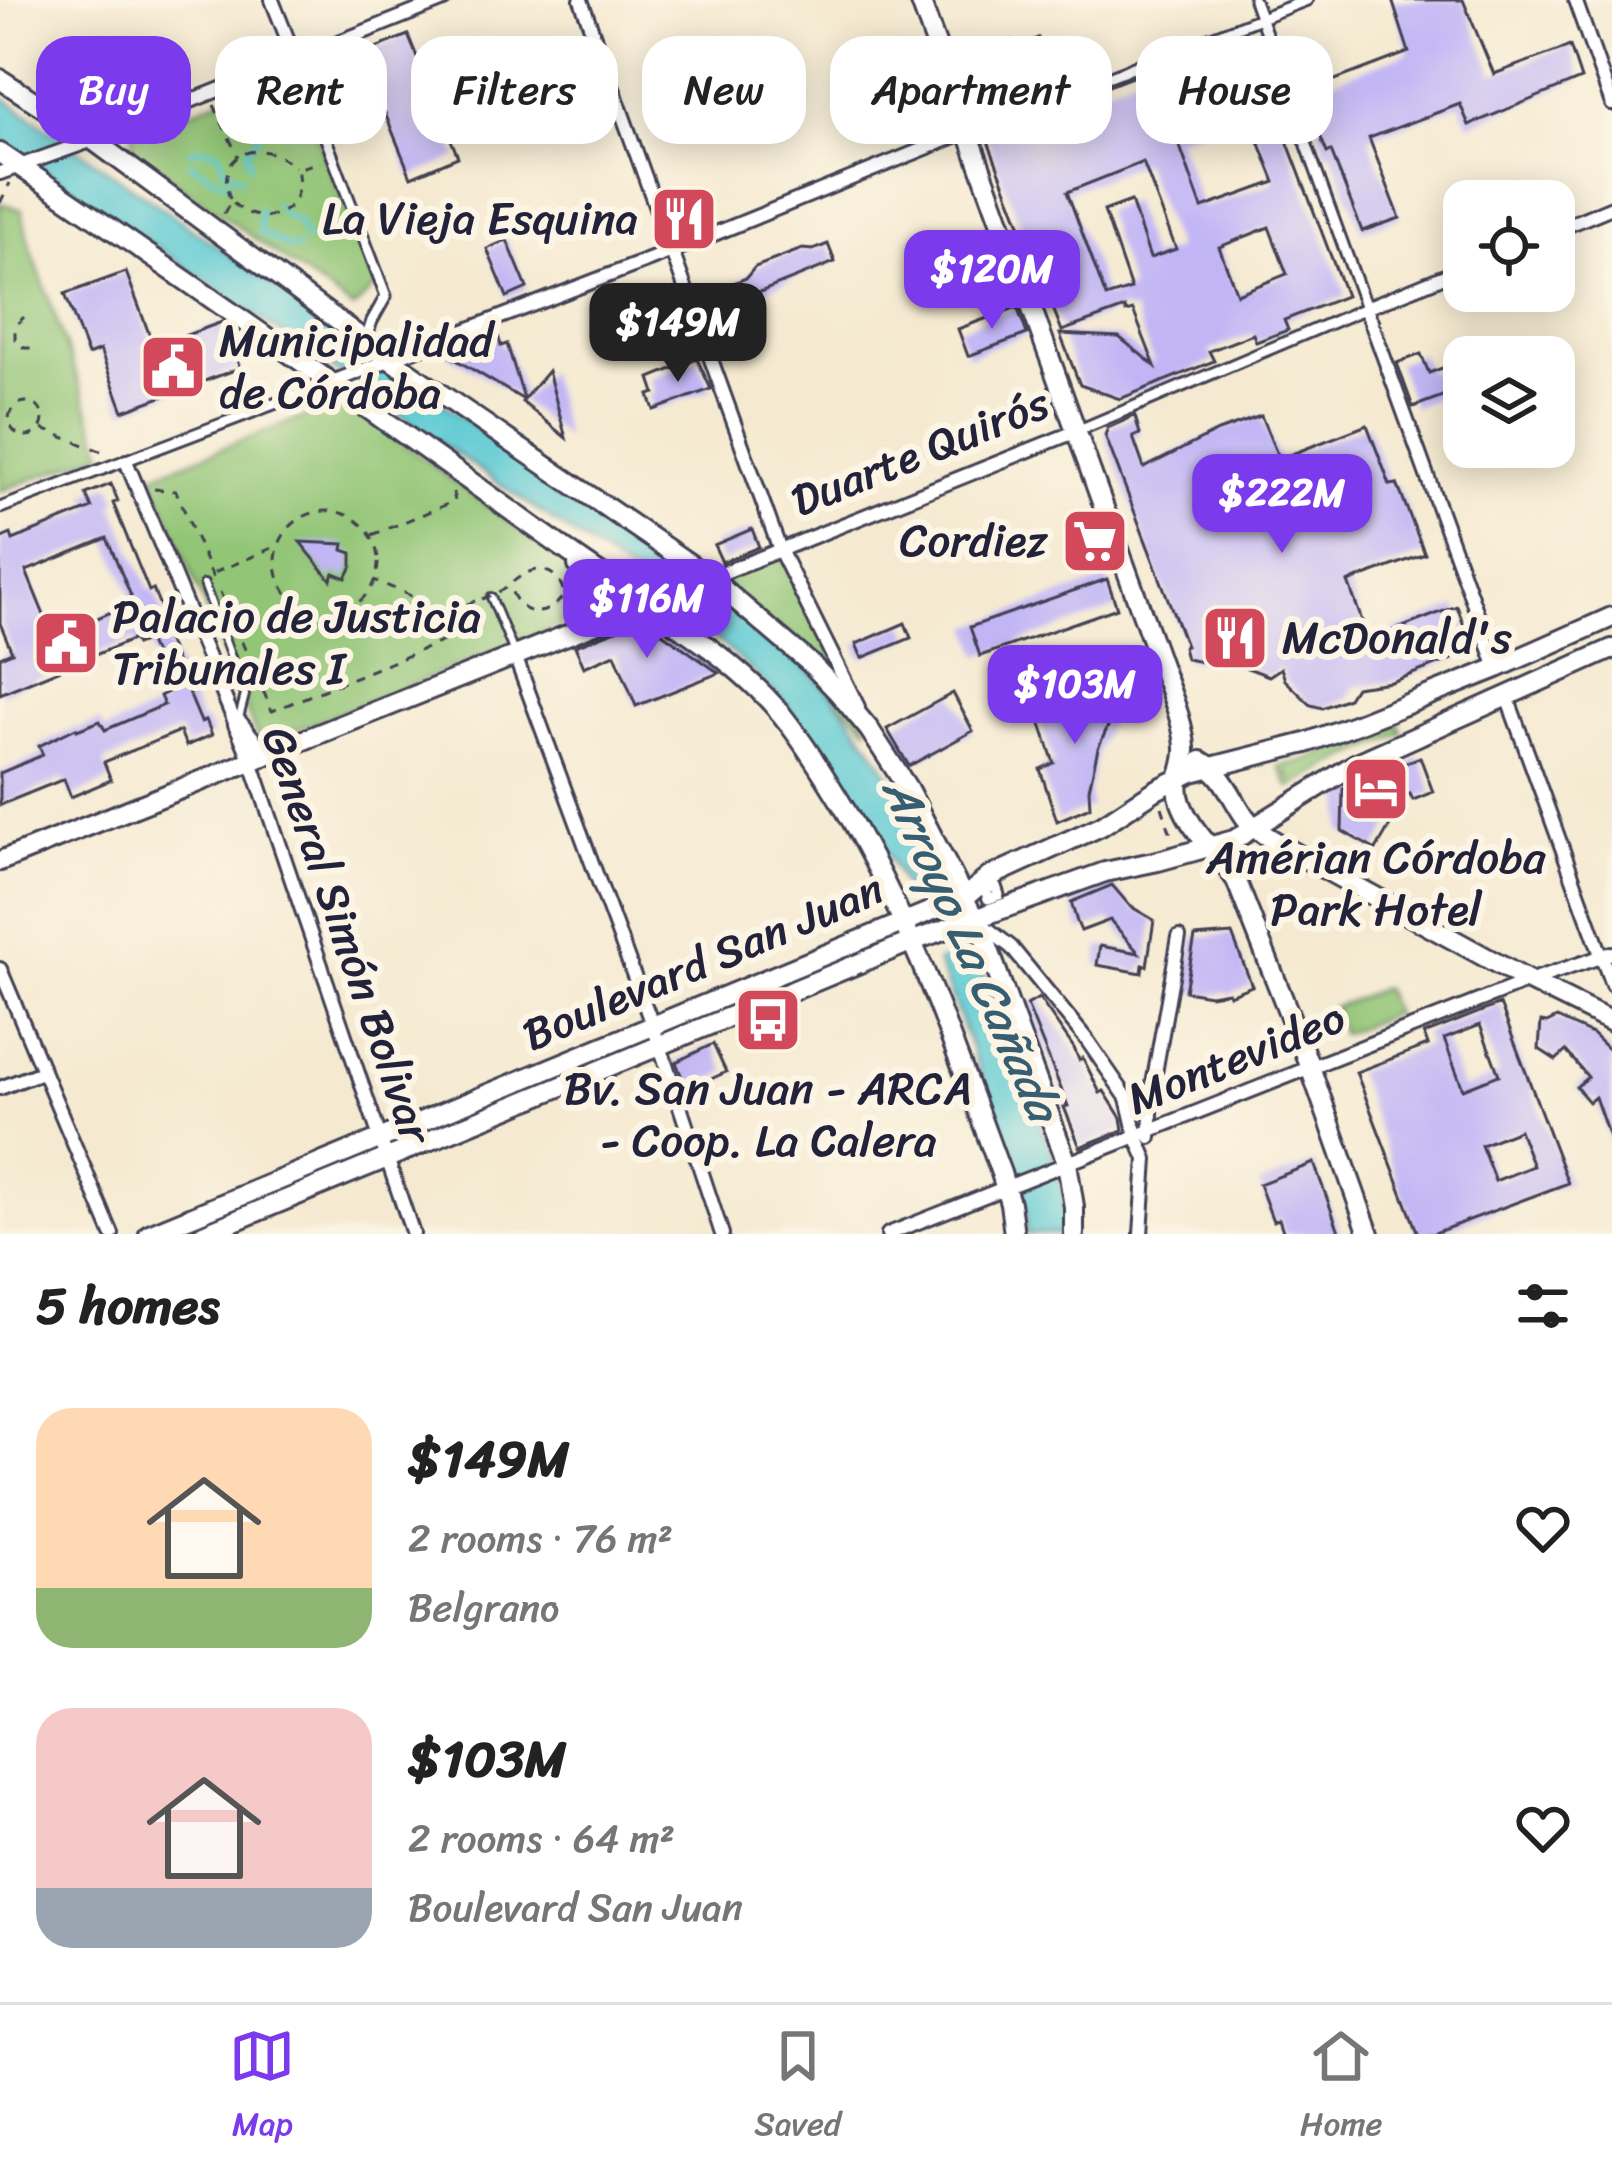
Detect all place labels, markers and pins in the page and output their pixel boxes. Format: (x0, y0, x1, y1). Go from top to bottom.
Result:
place label: La Vieja Esquina (322, 179, 638, 259)
restaurant icon: La Vieja Esquina (649, 184, 719, 254)
pin: $120M (908, 230, 1076, 332)
pin: $149M (594, 283, 762, 385)
place label: Municipalidad de Córdoba (219, 301, 496, 433)
public building icon: Municipalidad de Córdoba (138, 332, 208, 402)
pin: $222M (1198, 454, 1366, 556)
place label: Cordiez (899, 501, 1049, 581)
supermarket icon: Cordiez (1060, 506, 1130, 576)
pin: $116M (563, 559, 731, 661)
place label: Palacio de Justicia Tribunales I (112, 577, 481, 709)
place label: McDonald's (1282, 598, 1512, 678)
restaurant icon: McDonald's (1200, 603, 1270, 673)
public building icon: Palacio de Justicia Tribunales I (31, 608, 101, 678)
pin: $103M (991, 645, 1159, 747)
hotel icon: Amérian Córdoba Park Hotel (1341, 754, 1411, 824)
place label: Amérian Córdoba Park Hotel (1205, 818, 1546, 950)
bus stop icon: Bv. San Juan - ARCA - Coop. La Calera (733, 985, 803, 1055)
place label: Bv. San Juan - ARCA - Coop. La Calera (564, 1049, 972, 1181)

